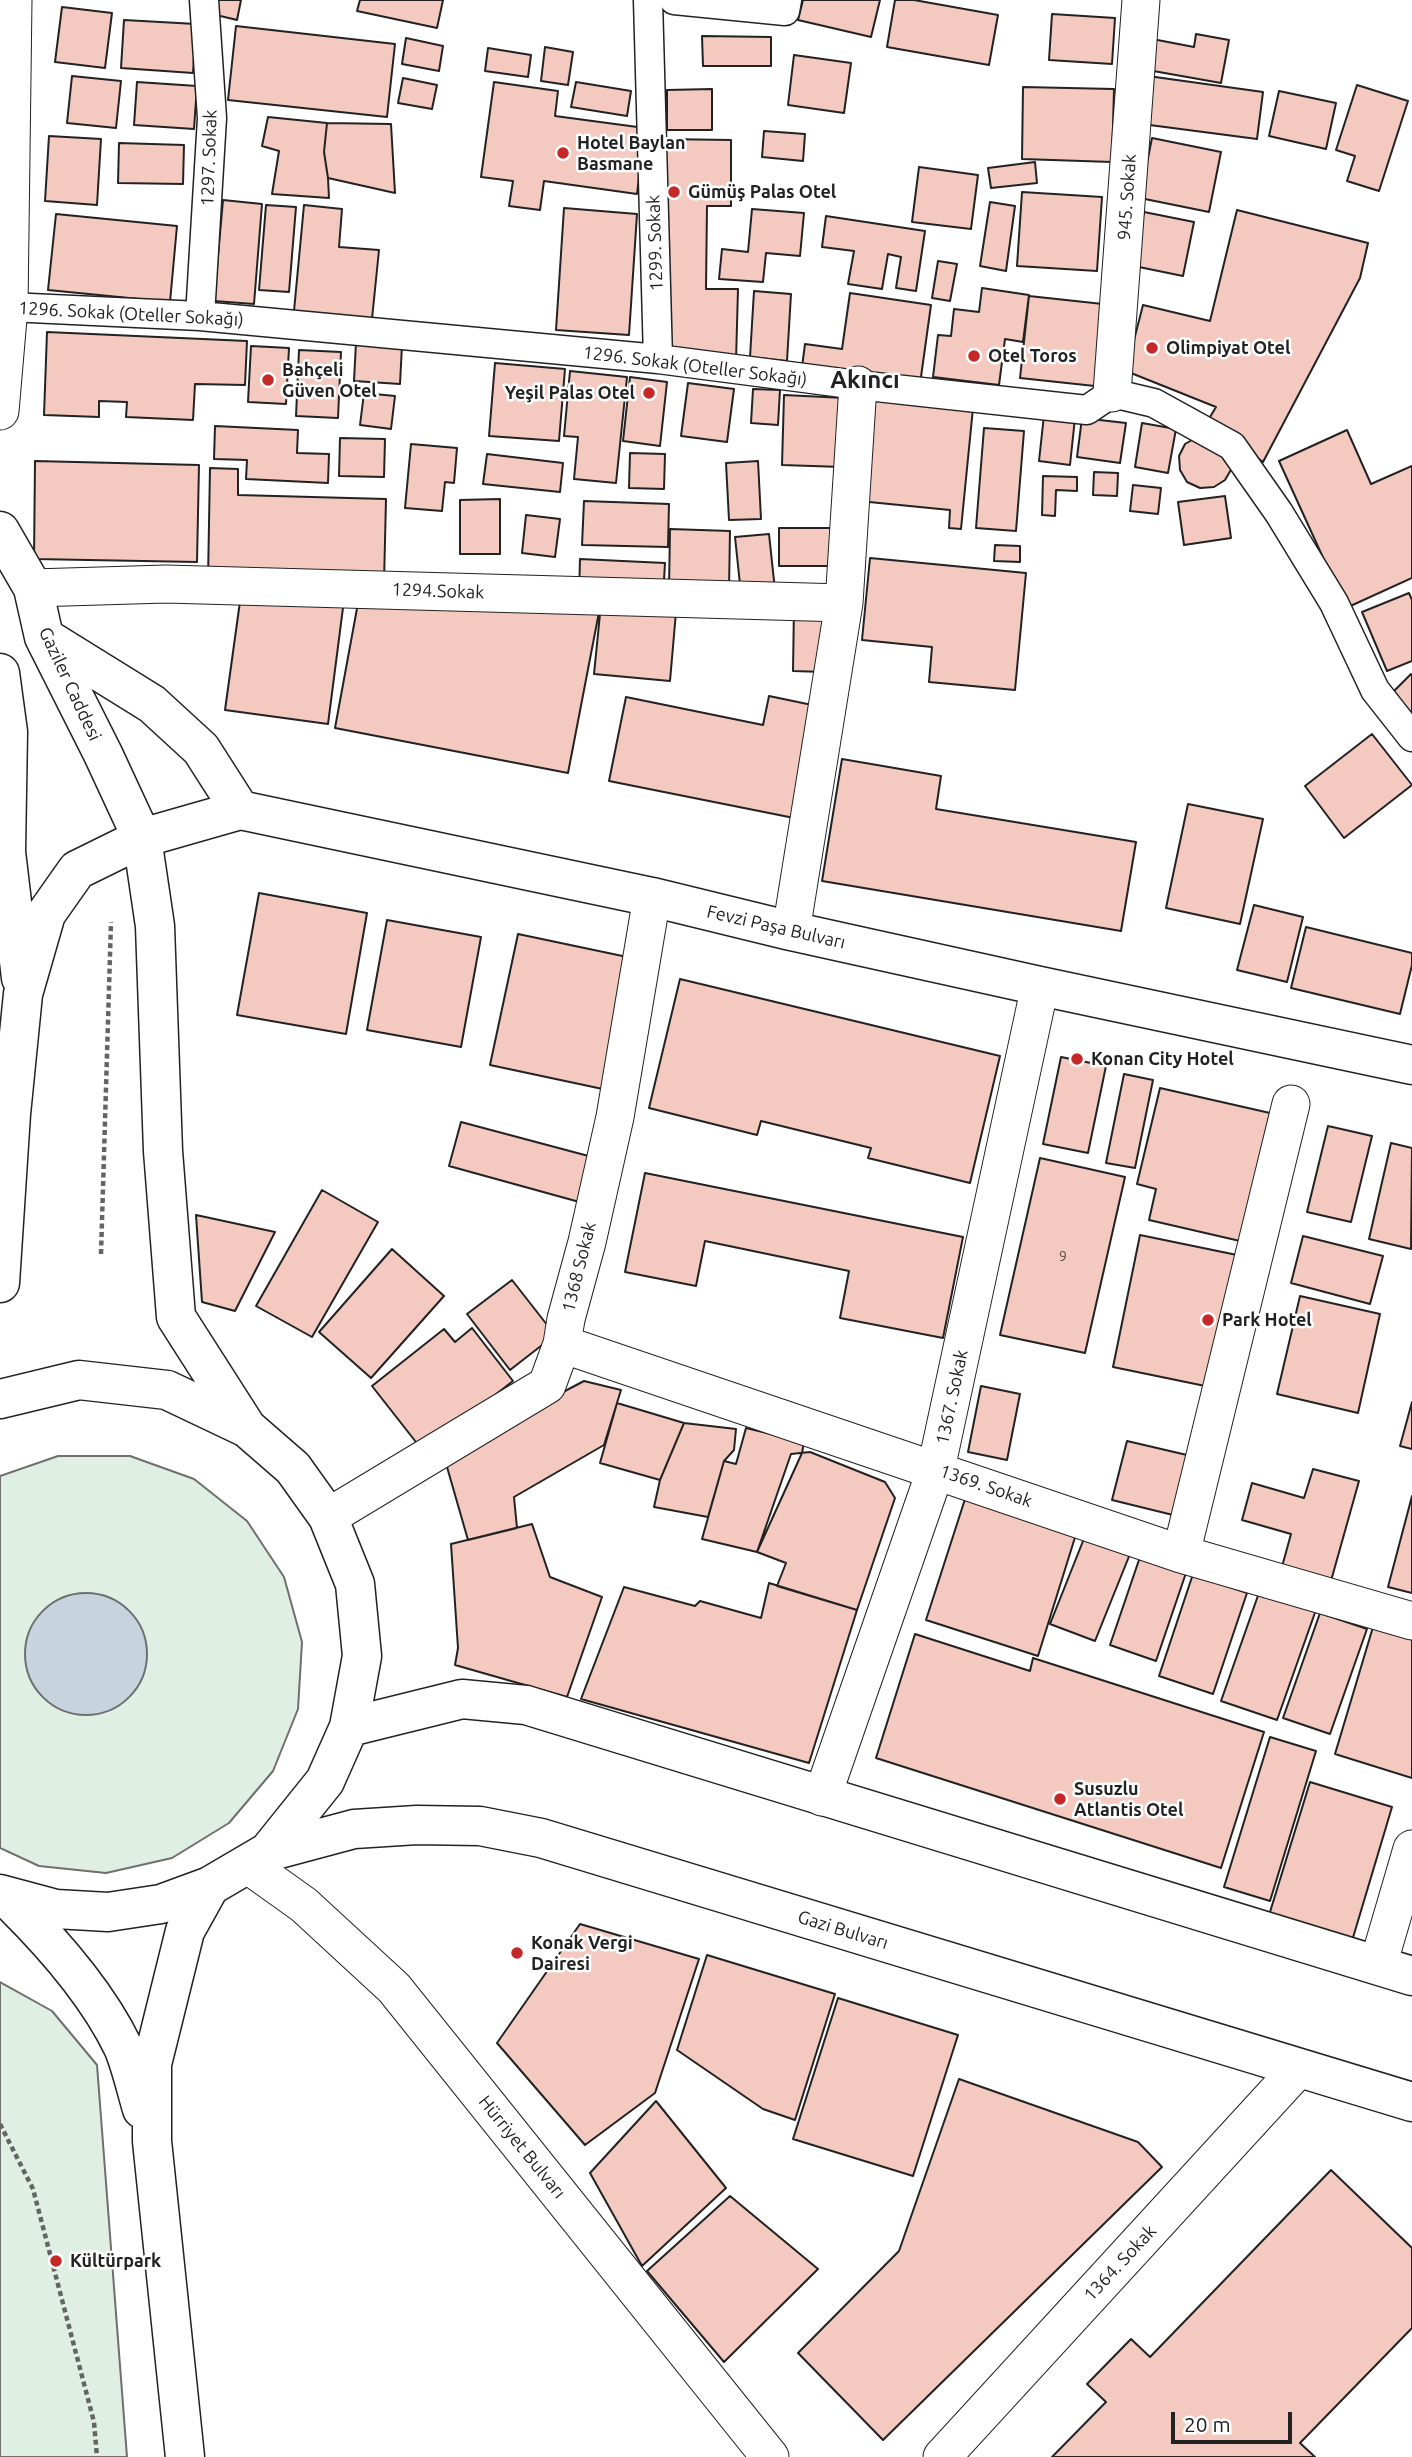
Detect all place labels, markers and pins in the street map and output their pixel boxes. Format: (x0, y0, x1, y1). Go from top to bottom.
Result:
place label: Hotel Baylan Basmane (577, 132, 686, 174)
marker: Hotel Baylan Basmane (555, 145, 571, 161)
place label: Gümüş Palas Otel (688, 181, 836, 203)
marker: Gümüş Palas Otel (666, 184, 682, 200)
place label: Olimpiyat Otel (1166, 337, 1290, 359)
marker: Olimpiyat Otel (1144, 340, 1160, 356)
place label: Otel Toros (988, 345, 1077, 367)
marker: Otel Toros (966, 348, 982, 364)
place label: Bahçeli Güven Otel (282, 359, 377, 402)
marker: Bahçeli Güven Otel (260, 372, 276, 388)
place label: Yeşil Palas Otel (505, 382, 635, 404)
marker: Yeşil Palas Otel (641, 385, 657, 401)
place label: Konan City Hotel (1091, 1048, 1234, 1070)
marker: Konan City Hotel (1069, 1051, 1085, 1067)
place label: Park Hotel (1222, 1309, 1312, 1331)
marker: Park Hotel (1200, 1312, 1216, 1328)
place label: Susuzlu Atlantis Otel (1074, 1778, 1183, 1820)
marker: Susuzlu Atlantis Otel (1052, 1791, 1068, 1807)
place label: Konak Vergi Dairesi (531, 1932, 633, 1974)
marker: Konak Vergi Dairesi (509, 1945, 525, 1961)
place label: Kültürpark (70, 2250, 161, 2272)
marker: Kültürpark (48, 2253, 64, 2269)

